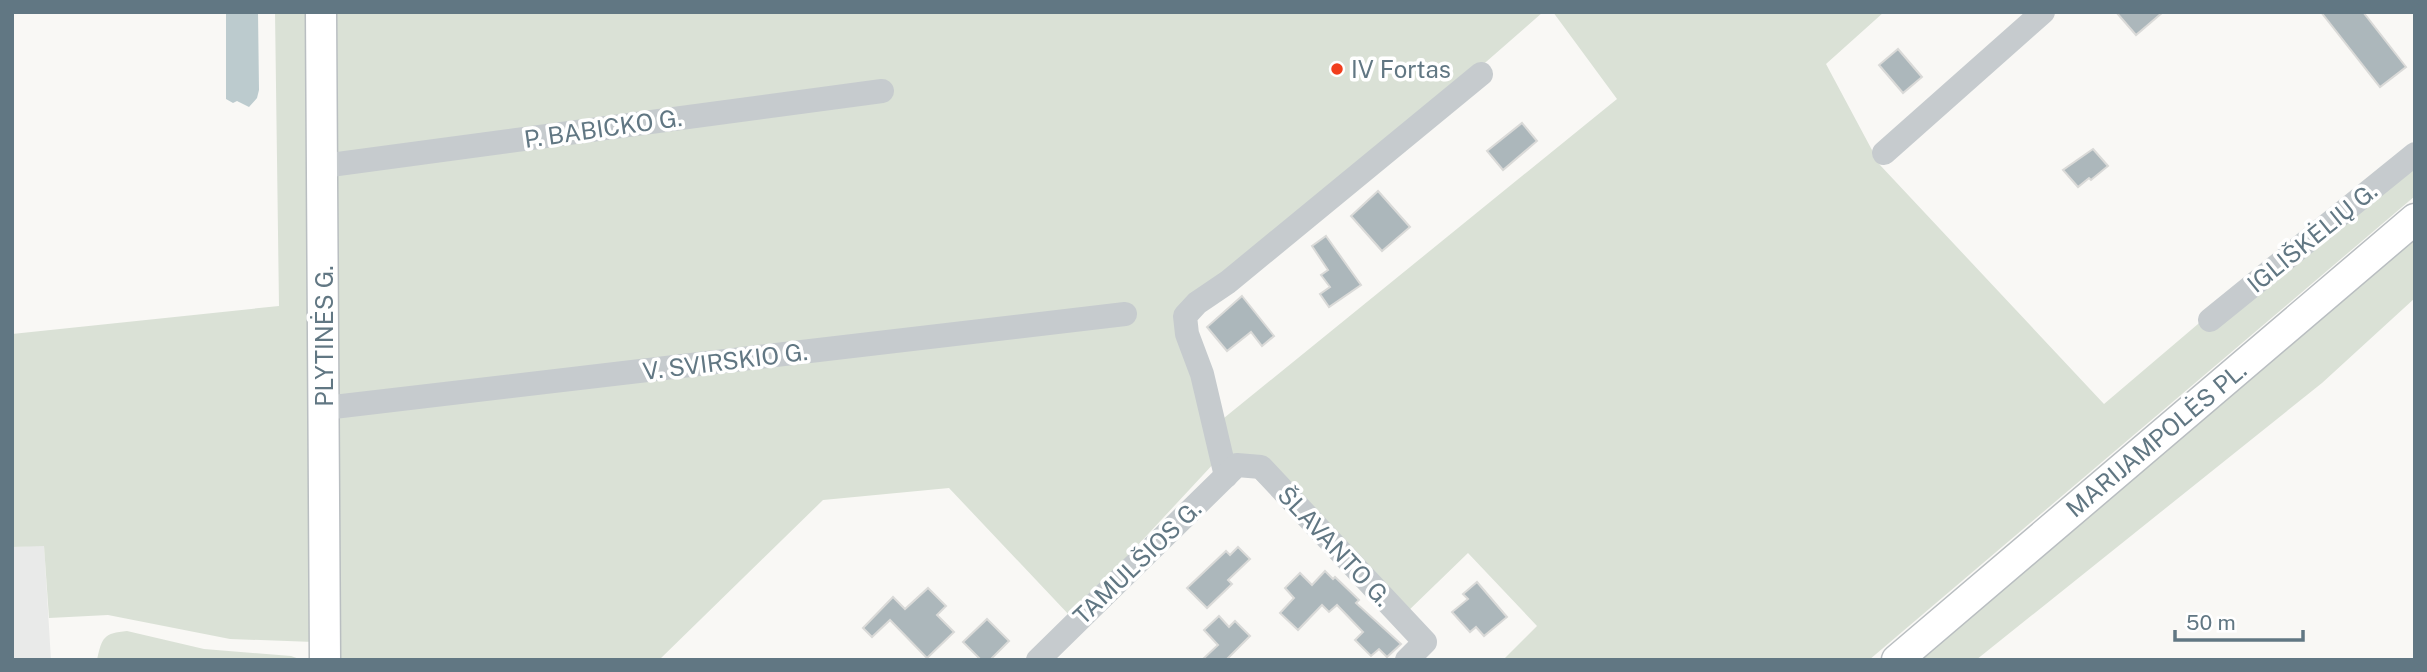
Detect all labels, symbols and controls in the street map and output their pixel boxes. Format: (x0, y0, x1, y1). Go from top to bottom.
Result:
place label: IV Fortas (1351, 55, 1451, 83)
marker: IV Fortas (1329, 61, 1345, 77)
street label: P. BABICKO G. (522, 103, 684, 153)
street label: IGLIŠKĖLIŲ G. (2242, 176, 2382, 298)
street label: PLYTINĖS G. (310, 265, 338, 407)
street label: V. SVIRSKIO G. (641, 337, 809, 385)
street label: MARIJAMPOLĖS PL. (2060, 355, 2252, 523)
street label: ŠLAVANTO G. (1272, 480, 1398, 612)
street label: TAMULŠIOS G. (1067, 494, 1207, 630)
scale bar (2175, 598, 2303, 642)
text: 50 m (2186, 610, 2236, 635)

